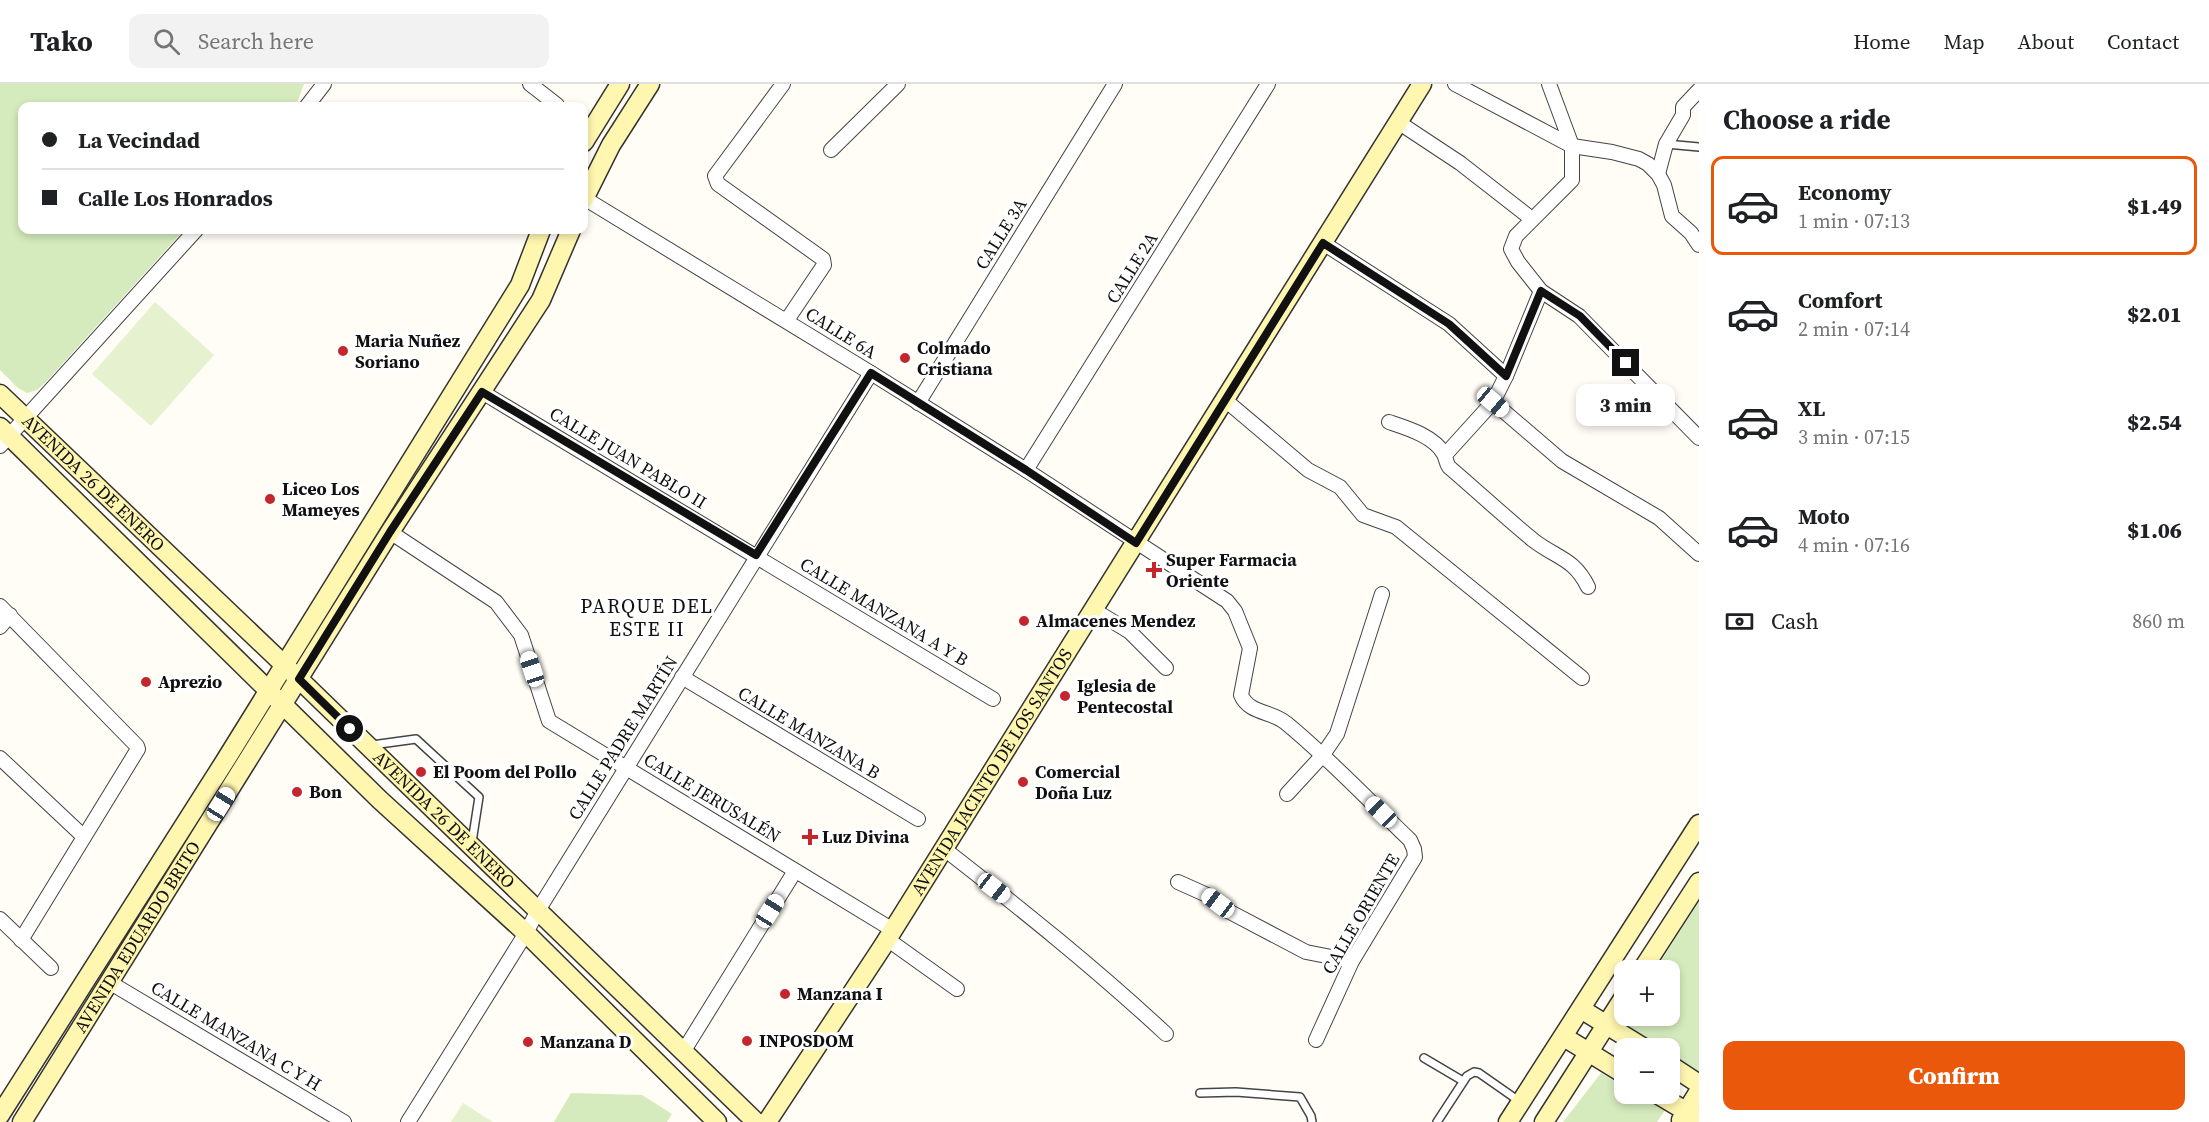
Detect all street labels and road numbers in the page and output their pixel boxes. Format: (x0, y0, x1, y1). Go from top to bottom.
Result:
street label: CALLE 3A (969, 193, 1032, 274)
street label: CALLE 2A (1100, 227, 1163, 308)
street label: CALLE 6A (801, 301, 882, 364)
street label: CALLE JUAN PABLO II (545, 401, 712, 514)
street label: AVENIDA 26 DE ENERO (17, 408, 171, 557)
street label: CALLE MANZANA A Y B (795, 551, 973, 672)
street label: AVENIDA JACINTO DE LOS SANTOS (905, 643, 1078, 900)
street label: CALLE PADRE MARTÍN (562, 651, 683, 825)
street label: CALLE MANZANA B (733, 680, 885, 785)
street label: AVENIDA 26 DE ENERO (368, 745, 521, 894)
street label: CALLE JERUSALÉN (639, 747, 785, 848)
street label: AVENIDA EDUARDO BRITO (68, 836, 206, 1037)
street label: CALLE ORIENTE (1316, 849, 1405, 979)
street label: CALLE MANZANA C Y H (146, 975, 326, 1096)

